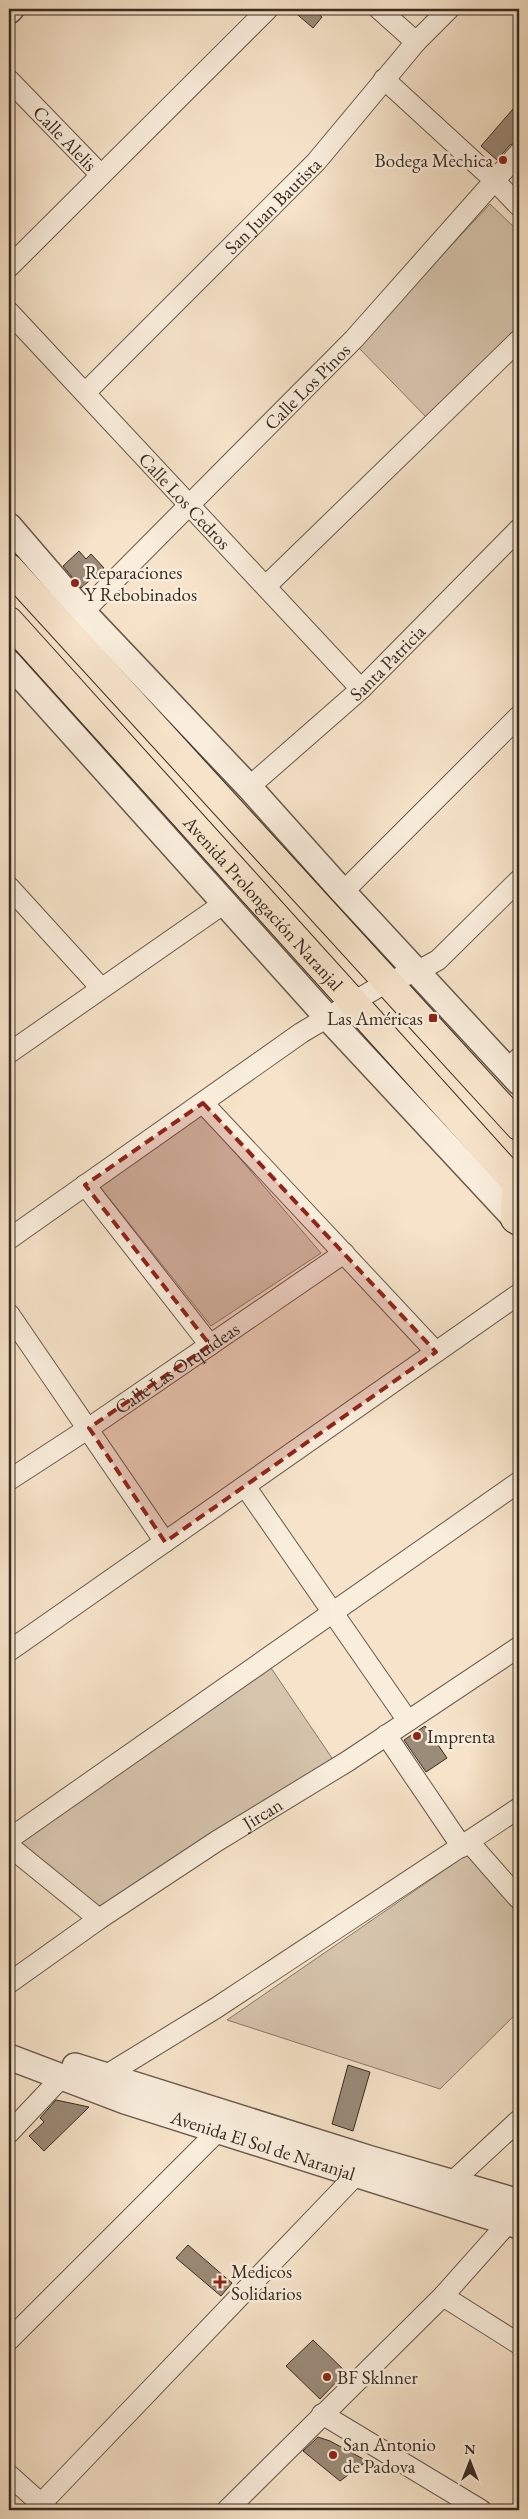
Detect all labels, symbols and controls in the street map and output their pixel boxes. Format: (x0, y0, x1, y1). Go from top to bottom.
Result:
street label: Calle Alelis (28, 100, 102, 177)
place label: Bodega Mechica (375, 148, 493, 173)
street label: San Juan Bautista (219, 152, 327, 260)
marker: Bodega Mechica (497, 154, 509, 166)
street label: Calle Los Pinos (259, 338, 356, 435)
street label: Calle Los Cedros (133, 447, 236, 555)
place label: Reparaciones Y Rebobinados (85, 560, 197, 607)
marker: Reparaciones Y Rebobinados (69, 577, 81, 589)
street label: Santa Patricia (344, 619, 431, 707)
street label: Avenida Prolongación Naranjal (177, 810, 349, 997)
place label: Las Américas (327, 1006, 423, 1031)
marker: Las Américas (427, 1012, 439, 1024)
street label: Calle Las Orquídeas (110, 1316, 245, 1420)
place label: Imprenta (427, 1724, 496, 1749)
marker: Imprenta (411, 1730, 423, 1742)
street label: Jircan (236, 1792, 287, 1837)
street label: Avenida El Sol de Naranjal (167, 2104, 359, 2186)
place label: Medicos Solidarios (231, 2259, 302, 2306)
marker: Medicos Solidarios (213, 2275, 227, 2289)
place label: BF Sklnner (337, 2365, 418, 2390)
marker: BF Sklnner (321, 2371, 333, 2383)
place label: San Antonio de Padova (343, 2432, 436, 2479)
north arrow (446, 2436, 496, 2486)
text: N (464, 2440, 476, 2458)
marker: San Antonio de Padova (327, 2449, 339, 2461)

